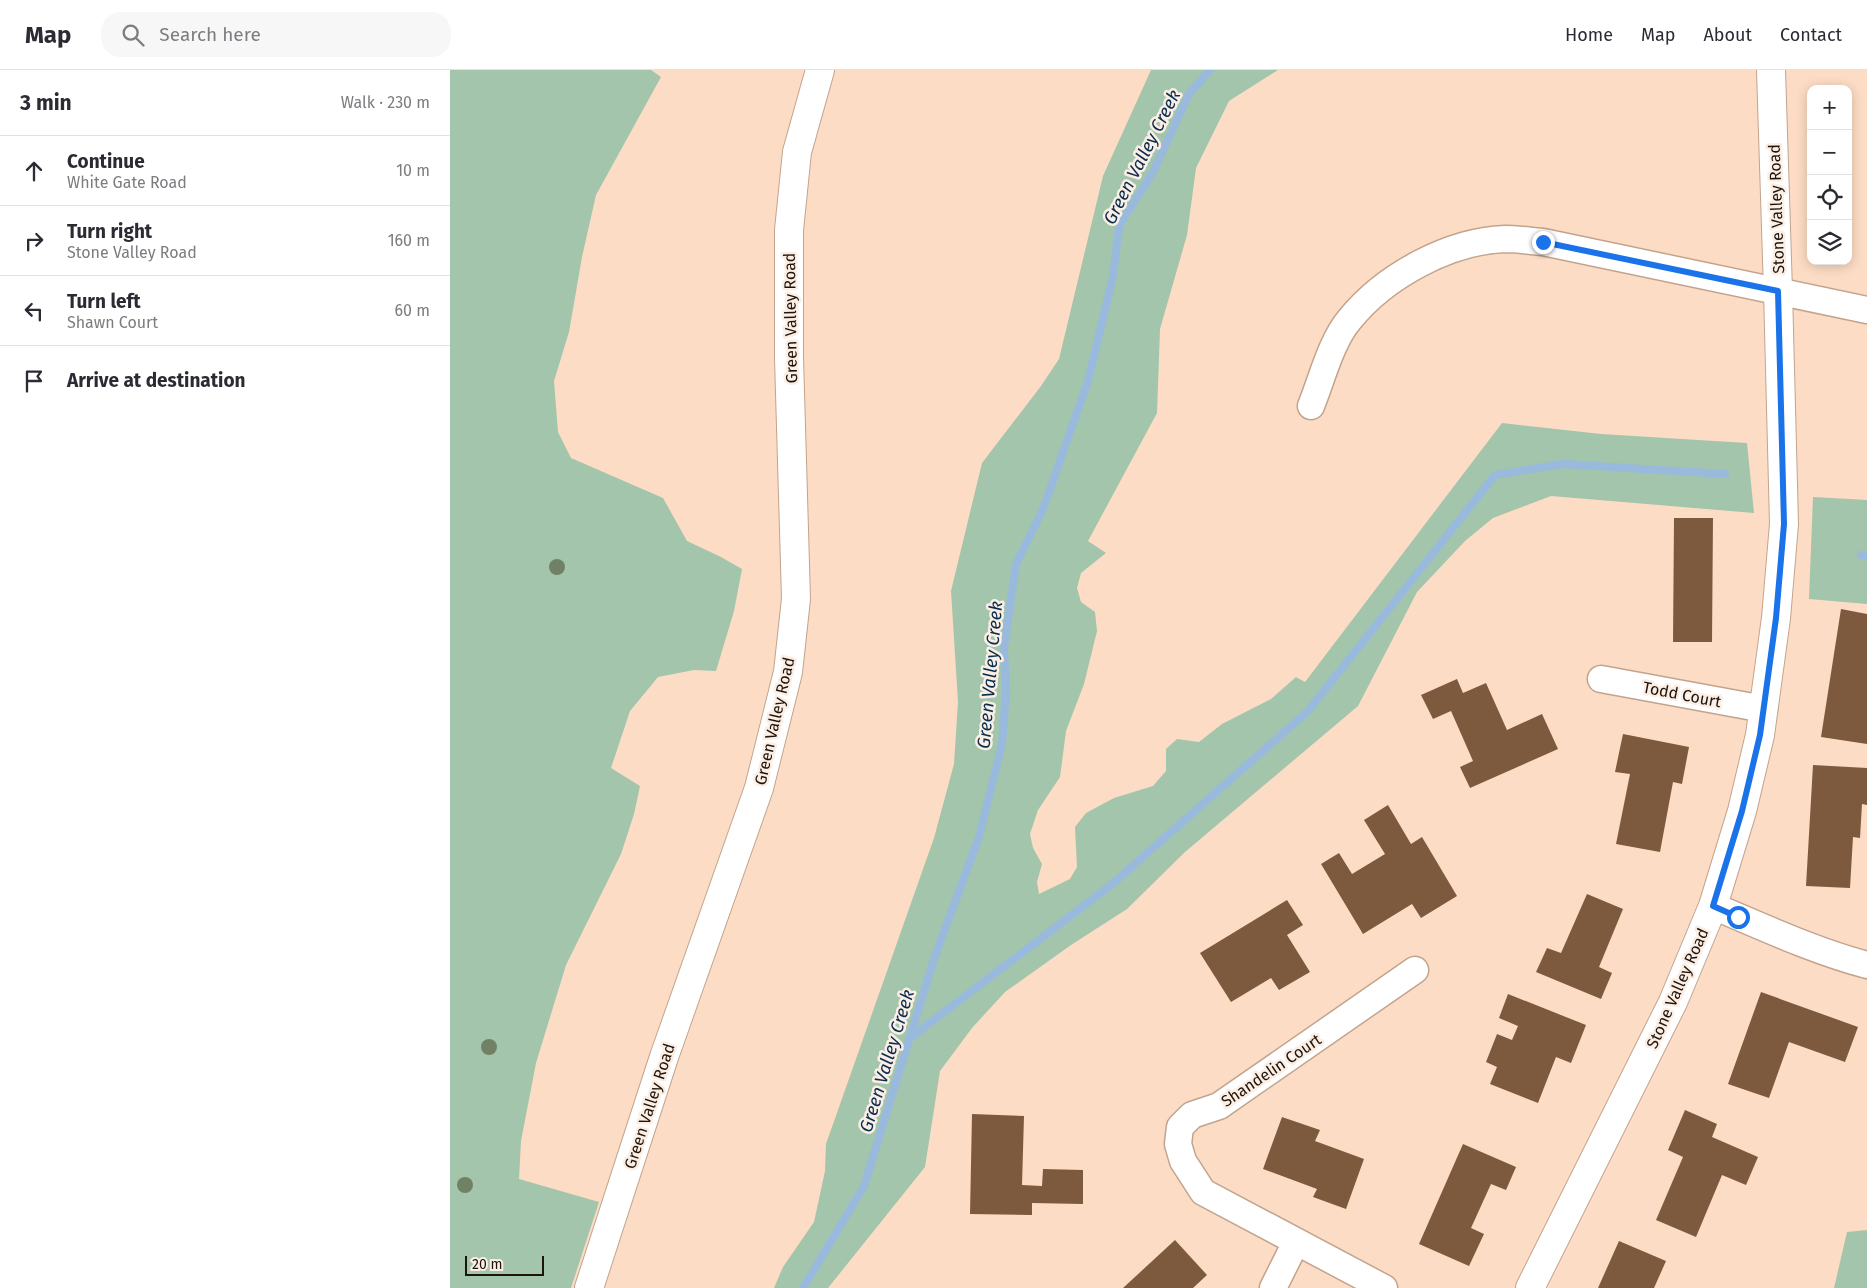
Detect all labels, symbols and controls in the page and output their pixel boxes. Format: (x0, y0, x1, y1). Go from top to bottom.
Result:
search box (101, 12, 451, 57)
text: Map (25, 21, 71, 49)
icon: search (119, 21, 147, 49)
text: Search here (159, 23, 261, 46)
text: Home (1565, 24, 1613, 46)
text: Map (1641, 24, 1675, 46)
text: About (1703, 24, 1752, 46)
text: Contact (1780, 24, 1842, 46)
map controls (1807, 85, 1852, 265)
button: + (1807, 85, 1852, 130)
water label: Green Valley Creek (1099, 86, 1186, 228)
text: 3 min (20, 90, 72, 116)
text: Walk · 230 m (341, 93, 430, 112)
button: − (1807, 130, 1852, 175)
street label: Stone Valley Road (1765, 144, 1788, 274)
text: Continue (67, 150, 145, 173)
icon: ahead (20, 157, 48, 185)
text: 10 m (396, 161, 430, 180)
text: White Gate Road (67, 173, 187, 192)
button: locate (1807, 175, 1852, 220)
text: Turn right (67, 220, 152, 243)
button: layers (1807, 220, 1852, 265)
icon: right (20, 227, 48, 255)
text: 160 m (388, 231, 430, 250)
route end (1532, 231, 1555, 254)
text: Stone Valley Road (67, 243, 197, 262)
street label: Green Valley Road (780, 253, 801, 383)
text: Turn left (67, 290, 141, 313)
icon: left (20, 297, 48, 325)
text: 60 m (395, 301, 430, 320)
text: Shawn Court (67, 313, 158, 332)
icon: arrive (20, 367, 48, 395)
text: Arrive at destination (67, 369, 246, 392)
water label: Green Valley Creek (973, 600, 1007, 750)
street label: Green Valley Road (751, 655, 798, 787)
street label: Todd Court (1641, 678, 1723, 711)
route start (1727, 906, 1750, 929)
street label: Stone Valley Road (1642, 925, 1713, 1051)
water label: Green Valley Creek (855, 987, 919, 1135)
street label: Shandelin Court (1218, 1030, 1325, 1111)
street label: Green Valley Road (620, 1041, 679, 1171)
scale bar (465, 1253, 544, 1276)
text: 20 m (472, 1256, 502, 1273)

